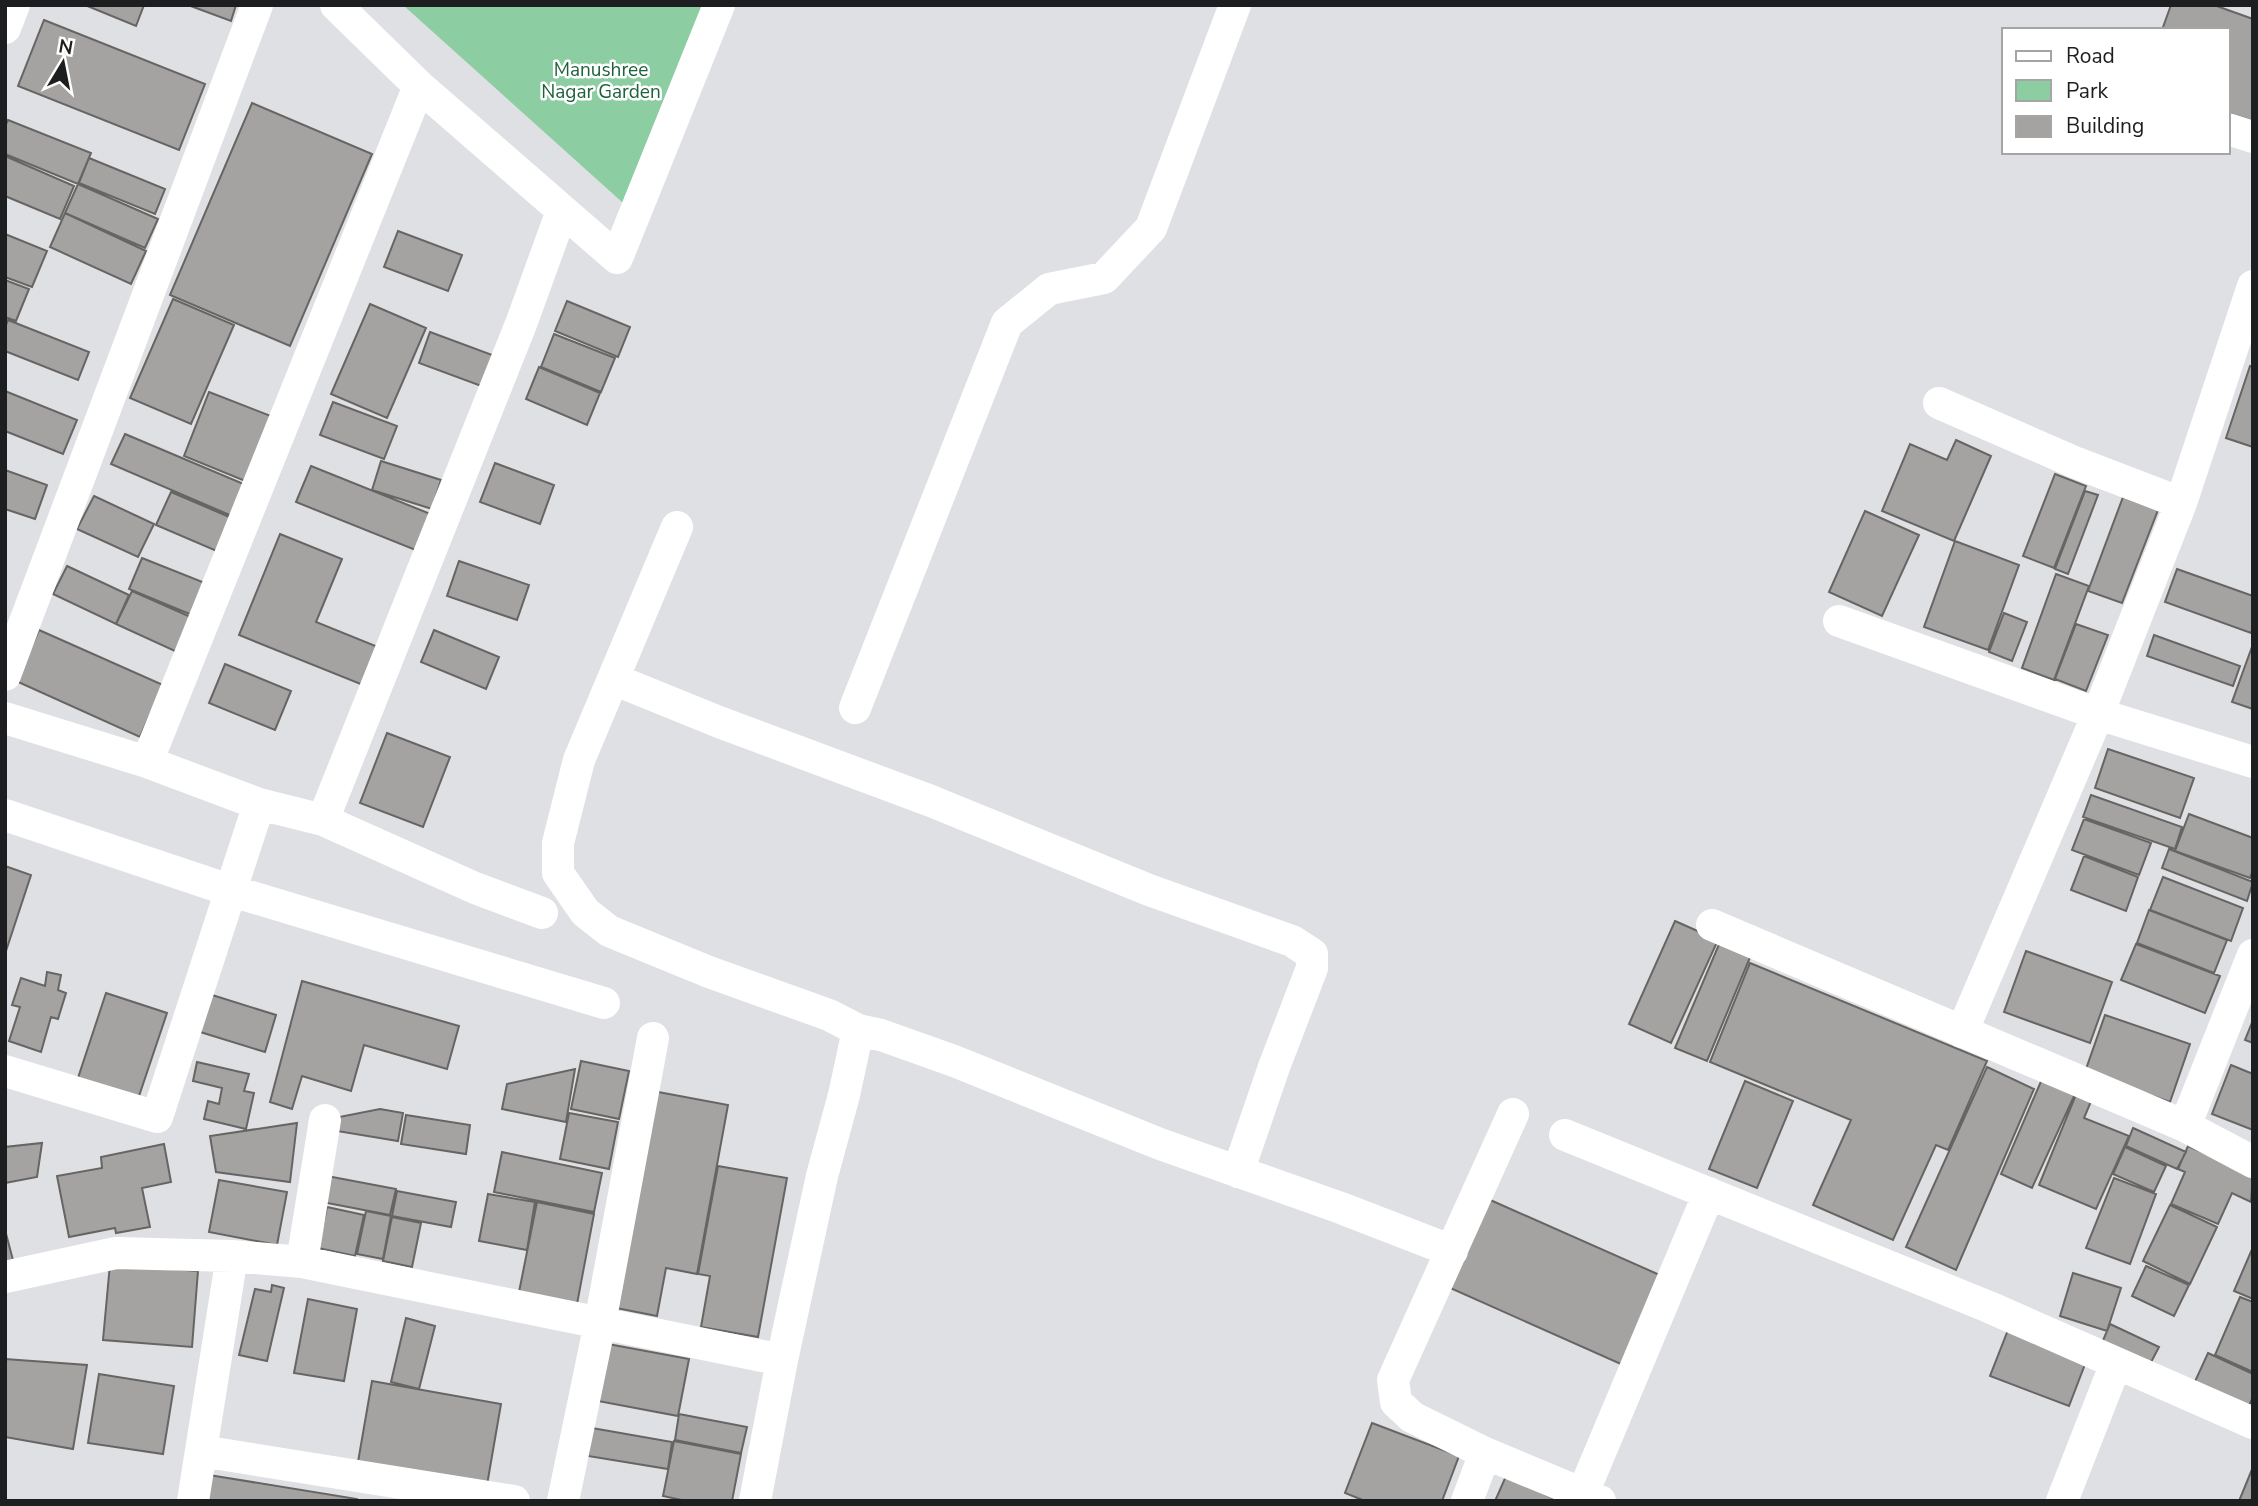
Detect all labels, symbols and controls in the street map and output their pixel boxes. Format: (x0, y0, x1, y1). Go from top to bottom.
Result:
north arrow (28, 28, 98, 98)
legend (2002, 28, 2230, 154)
text: N (57, 33, 75, 61)
text: Road (2066, 42, 2115, 70)
park label: Manushree Nagar Garden (541, 57, 661, 105)
text: Park (2066, 77, 2108, 105)
text: Building (2066, 112, 2144, 140)

